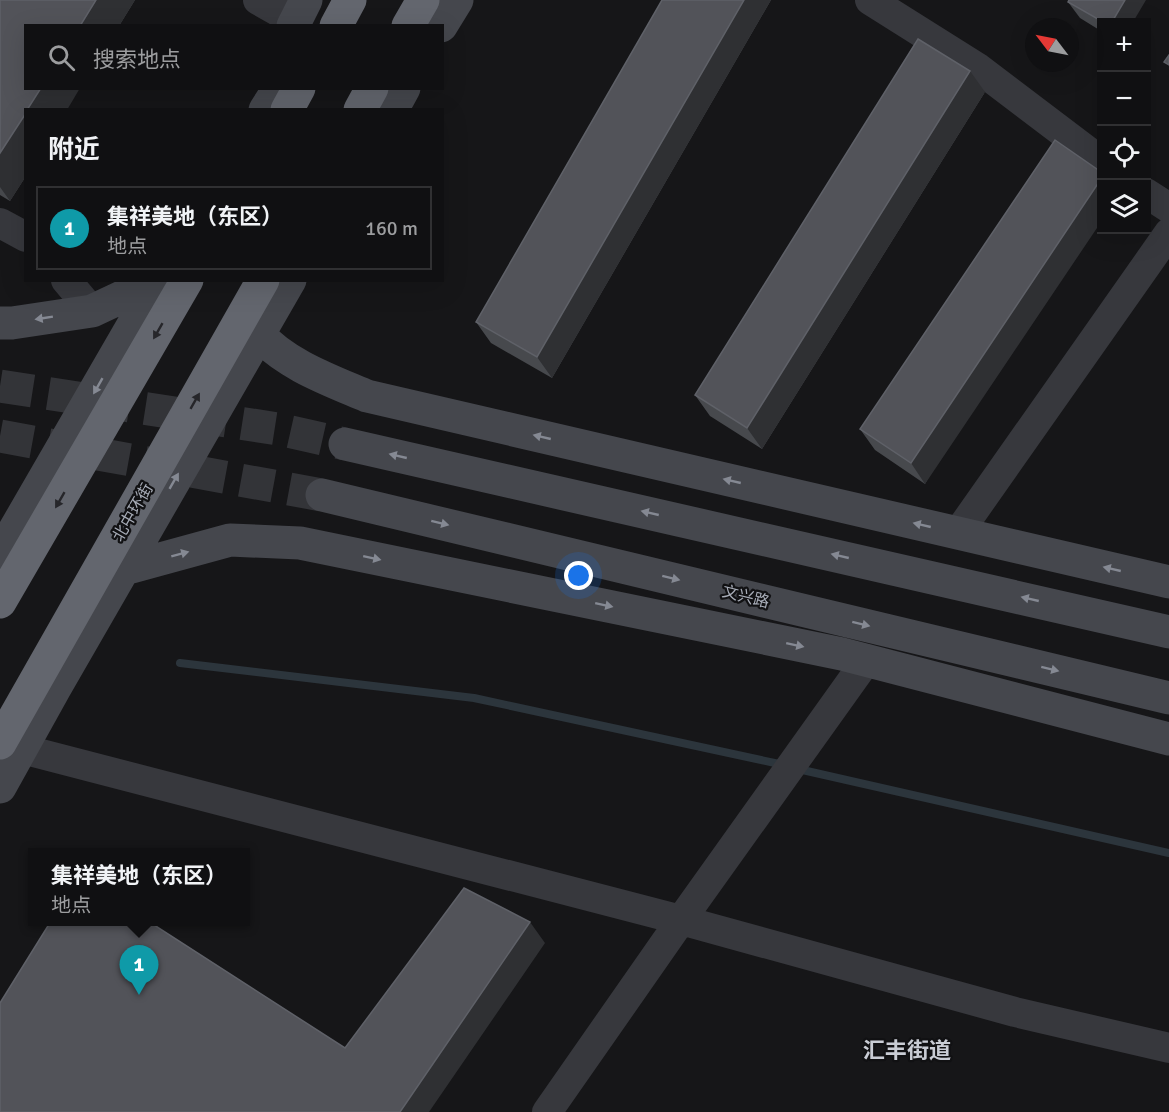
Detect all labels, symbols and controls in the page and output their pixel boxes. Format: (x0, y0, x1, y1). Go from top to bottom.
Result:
north arrow (1025, 18, 1079, 72)
map controls (1097, 18, 1151, 234)
button: + (1097, 18, 1151, 72)
search box (24, 24, 444, 90)
icon: search (45, 41, 78, 74)
text: 搜索地点 (93, 46, 181, 73)
button: − (1097, 72, 1151, 126)
button: locate (1097, 126, 1151, 180)
text: 附近 (48, 134, 100, 166)
button: layers (1097, 180, 1151, 234)
text: 集祥美地（东区） (107, 203, 283, 230)
text: 1 (64, 216, 75, 241)
text: 160 m (365, 216, 418, 241)
text: 地点 (107, 234, 147, 259)
one-way arrow (34, 314, 53, 323)
one-way arrow (153, 323, 163, 340)
one-way arrow (93, 378, 103, 395)
one-way arrow (190, 393, 201, 409)
one-way arrow (532, 432, 551, 441)
one-way arrow (389, 451, 407, 461)
one-way arrow (169, 473, 180, 489)
one-way arrow (722, 476, 741, 485)
street label: 北中环街 (108, 480, 158, 545)
one-way arrow (54, 492, 65, 508)
one-way arrow (641, 508, 659, 518)
one-way arrow (431, 518, 450, 528)
one-way arrow (912, 520, 931, 529)
one-way arrow (171, 549, 189, 558)
one-way arrow (831, 551, 849, 561)
one-way arrow (362, 554, 381, 563)
your location (564, 561, 593, 590)
one-way arrow (1103, 563, 1121, 573)
one-way arrow (662, 574, 680, 584)
street label: 文兴路 (720, 581, 771, 612)
one-way arrow (1021, 594, 1039, 604)
one-way arrow (594, 601, 613, 611)
one-way arrow (851, 619, 870, 629)
one-way arrow (785, 641, 804, 650)
one-way arrow (1041, 665, 1059, 675)
popup (28, 848, 250, 926)
text: 集祥美地（东区） (51, 862, 227, 889)
text: 地点 (51, 893, 91, 918)
pin: 1 (120, 946, 158, 995)
district label: 汇丰街道 (863, 1037, 951, 1064)

